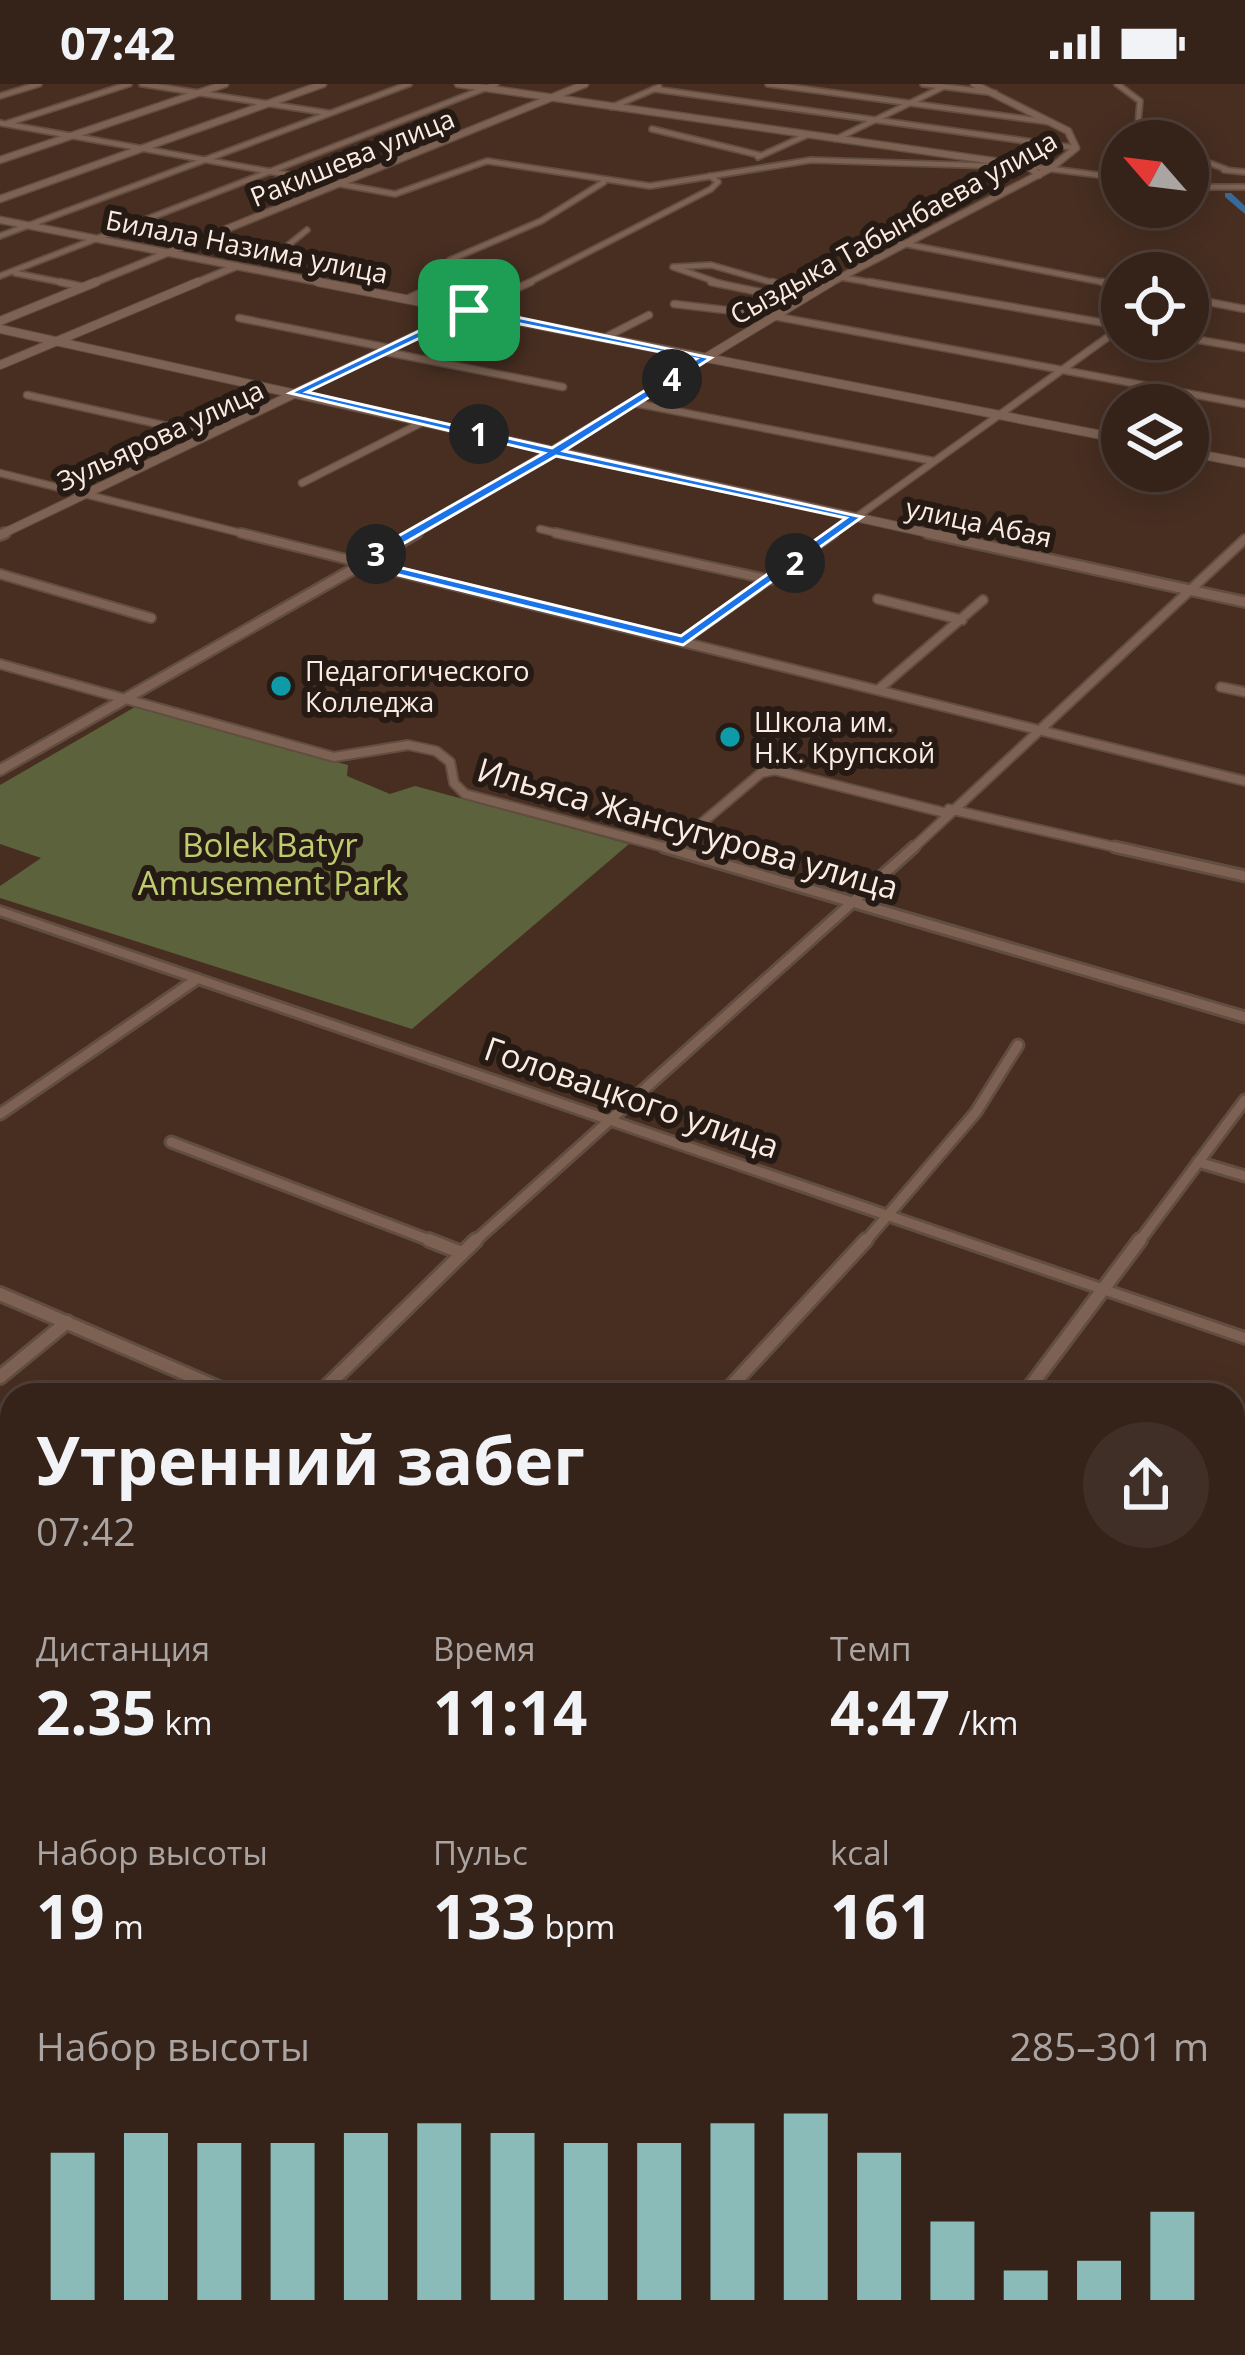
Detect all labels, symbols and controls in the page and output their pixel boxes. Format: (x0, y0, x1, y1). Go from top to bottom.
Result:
text: 07:42 (60, 12, 176, 73)
street label: Ракишева улица (244, 99, 460, 215)
north arrow (1101, 120, 1209, 228)
map controls (1101, 120, 1209, 492)
street label: Сыздыка Табынбаева улица (723, 121, 1063, 333)
street label: Билала Назима улица (103, 200, 391, 292)
button: locate (1101, 252, 1209, 360)
pin (418, 259, 520, 361)
icon: arrive (436, 277, 502, 343)
pin: 4 (642, 349, 702, 409)
text: 4 (663, 356, 681, 401)
street label: Зульярова улица (51, 371, 269, 499)
button: layers (1101, 384, 1209, 492)
pin: 1 (449, 404, 509, 464)
text: 1 (470, 411, 488, 456)
street label: улица Абая (903, 489, 1055, 555)
pin: 3 (346, 524, 406, 584)
text: 3 (367, 531, 385, 576)
pin: 2 (765, 533, 825, 593)
text: 2 (786, 540, 804, 585)
place label: Педагогического Колледжа (305, 652, 530, 720)
marker: Педагогического Колледжа (268, 673, 294, 699)
place label: Школа им. Н.К. Крупской (754, 703, 935, 771)
marker: Школа им. Н.К. Крупской (717, 724, 743, 750)
street label: Ильяса Жансугурова улица (472, 746, 904, 910)
park label: Bolek Batyr Amusement Park (138, 822, 403, 905)
street label: Головацкого улица (479, 1025, 785, 1169)
text: Утренний забег (36, 1414, 585, 1504)
button: share (1083, 1422, 1209, 1548)
text: 07:42 (36, 1504, 135, 1557)
text: Дистанция (36, 1626, 210, 1671)
text: Время (433, 1626, 536, 1671)
text: Темп (830, 1626, 911, 1671)
text: 2.35 (36, 1671, 156, 1753)
text: 11:14 (433, 1671, 587, 1753)
text: 4:47 (830, 1671, 950, 1753)
text: km (156, 1700, 213, 1745)
text: /km (950, 1700, 1019, 1745)
text: Набор высоты (36, 1830, 268, 1875)
text: Пульс (433, 1830, 528, 1875)
text: kcal (830, 1830, 890, 1875)
text: 19 (36, 1875, 105, 1957)
text: 133 (433, 1875, 536, 1957)
text: 161 (830, 1875, 933, 1957)
text: m (105, 1904, 144, 1949)
text: bpm (536, 1904, 615, 1949)
text: Набор высоты (36, 2019, 310, 2072)
text: 285–301 m (1009, 2019, 1209, 2072)

